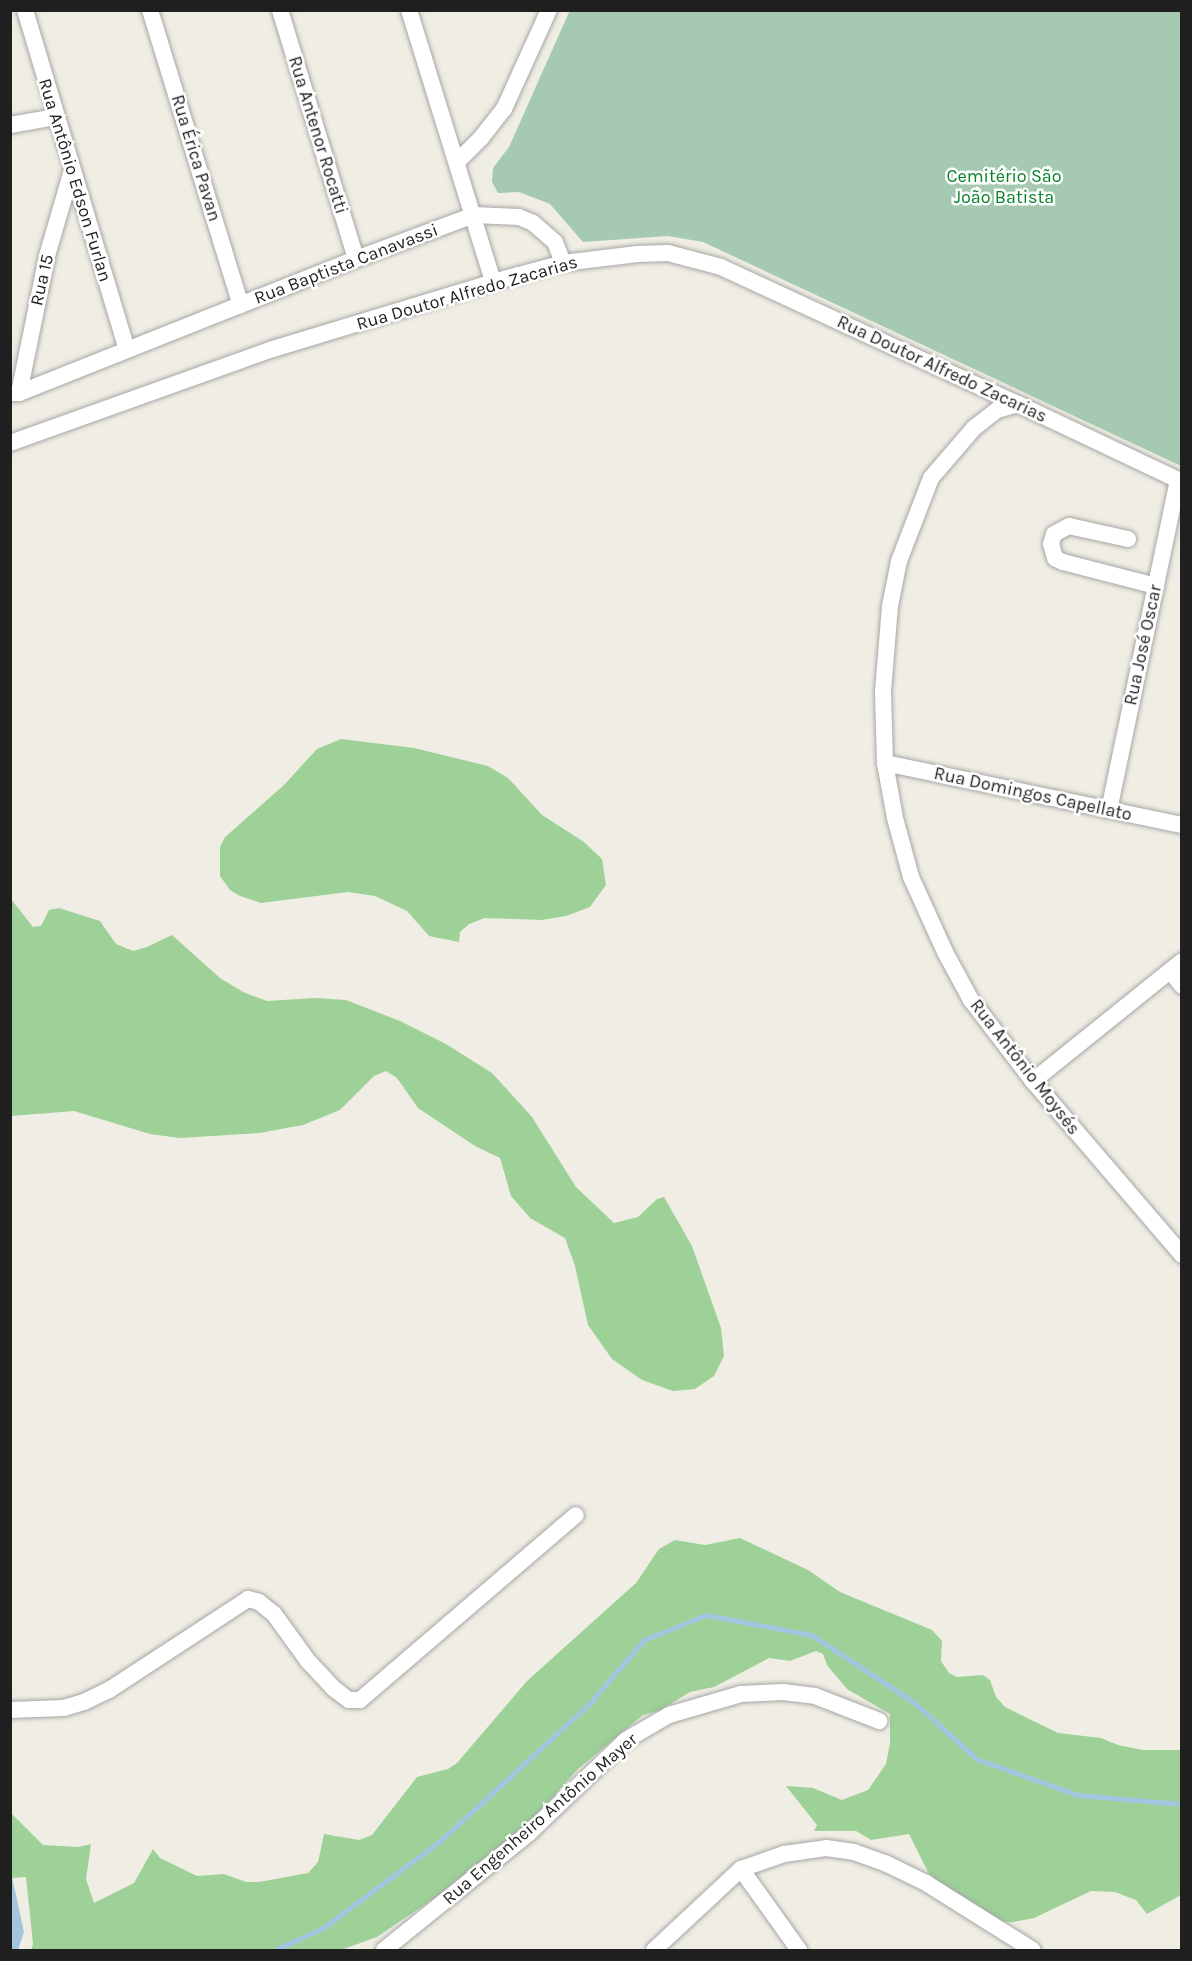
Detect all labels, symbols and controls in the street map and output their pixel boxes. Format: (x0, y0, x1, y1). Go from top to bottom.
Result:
street label: Rua Antenor Rocatti (284, 54, 352, 216)
street label: Rua Antônio Edson Furlan (34, 76, 116, 284)
street label: Rua Érica Pavan (166, 92, 226, 224)
park label: Cemitério São João Batista (946, 166, 1062, 208)
street label: Rua Baptista Canavassi (251, 219, 441, 309)
street label: Rua Doutor Alfredo Zacarias (354, 251, 580, 335)
street label: Rua 15 (26, 252, 58, 308)
street label: Rua Doutor Alfredo Zacarias (834, 311, 1050, 427)
street label: Rua José Oscar (1120, 583, 1166, 707)
street label: Rua Domingos Capellato (932, 762, 1134, 826)
street label: Rua Antônio Moysés (965, 995, 1085, 1139)
street label: Rua Engenheiro Antônio Mayer (438, 1729, 642, 1909)

